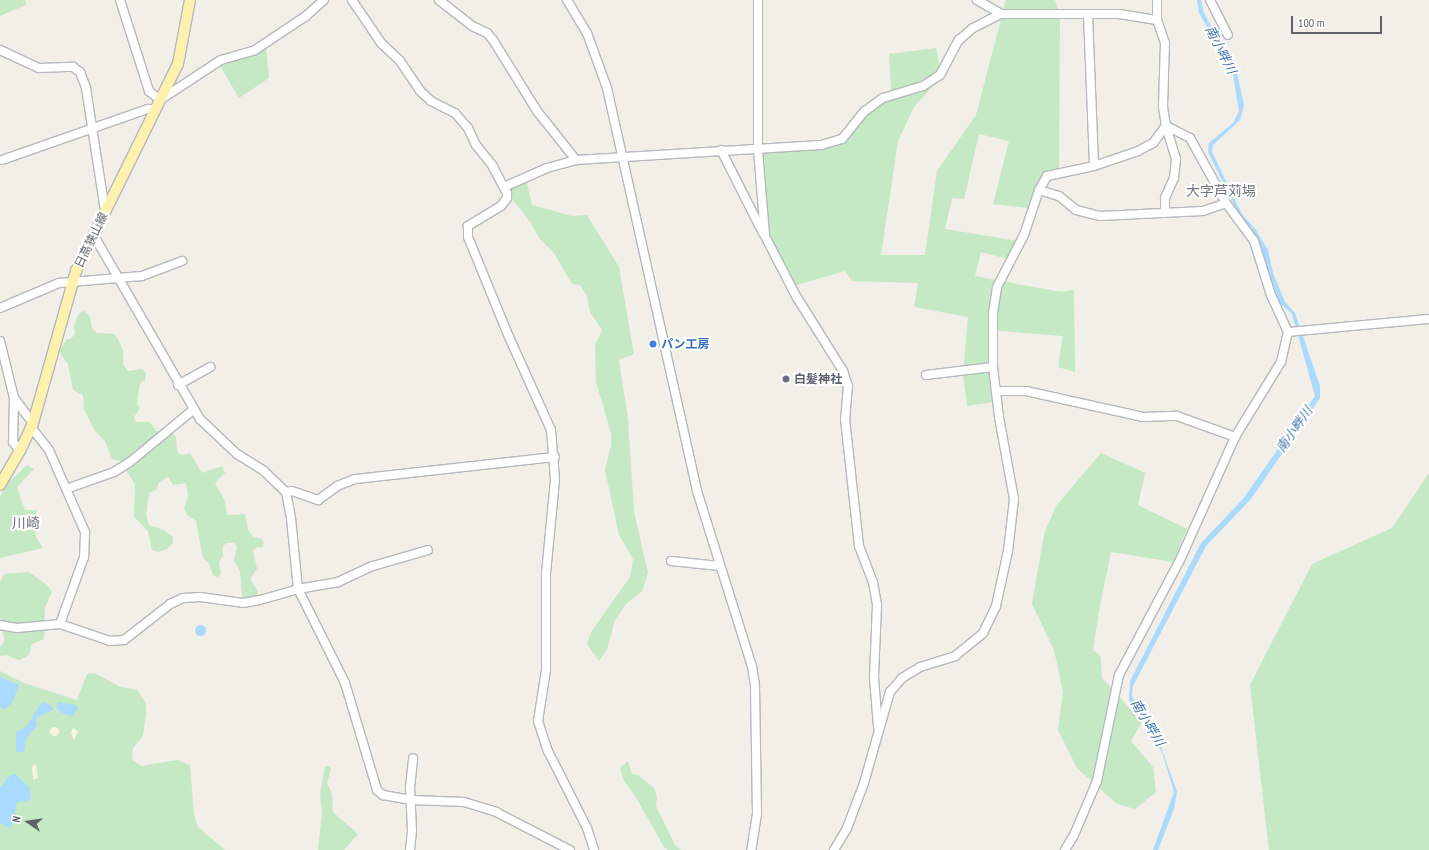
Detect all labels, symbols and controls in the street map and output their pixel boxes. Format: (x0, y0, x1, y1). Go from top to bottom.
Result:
scale bar (1293, 8, 1384, 34)
text: 100 m (1298, 15, 1325, 30)
water label: 南小畔川 (1201, 23, 1239, 77)
district label: 大字芦苅場 (1186, 183, 1256, 199)
street label: 日高狭山線 (71, 210, 111, 270)
place label: パン工房 (661, 337, 709, 351)
marker: パン工房 (648, 339, 658, 349)
place label: 白髪神社 (794, 372, 842, 386)
marker: 白髪神社 (781, 374, 791, 384)
water label: 南小畔川 (1274, 404, 1316, 456)
district label: 川崎 (12, 515, 40, 531)
water label: 南小畔川 (1127, 697, 1167, 749)
north arrow (8, 802, 48, 842)
text: N (9, 815, 24, 824)

